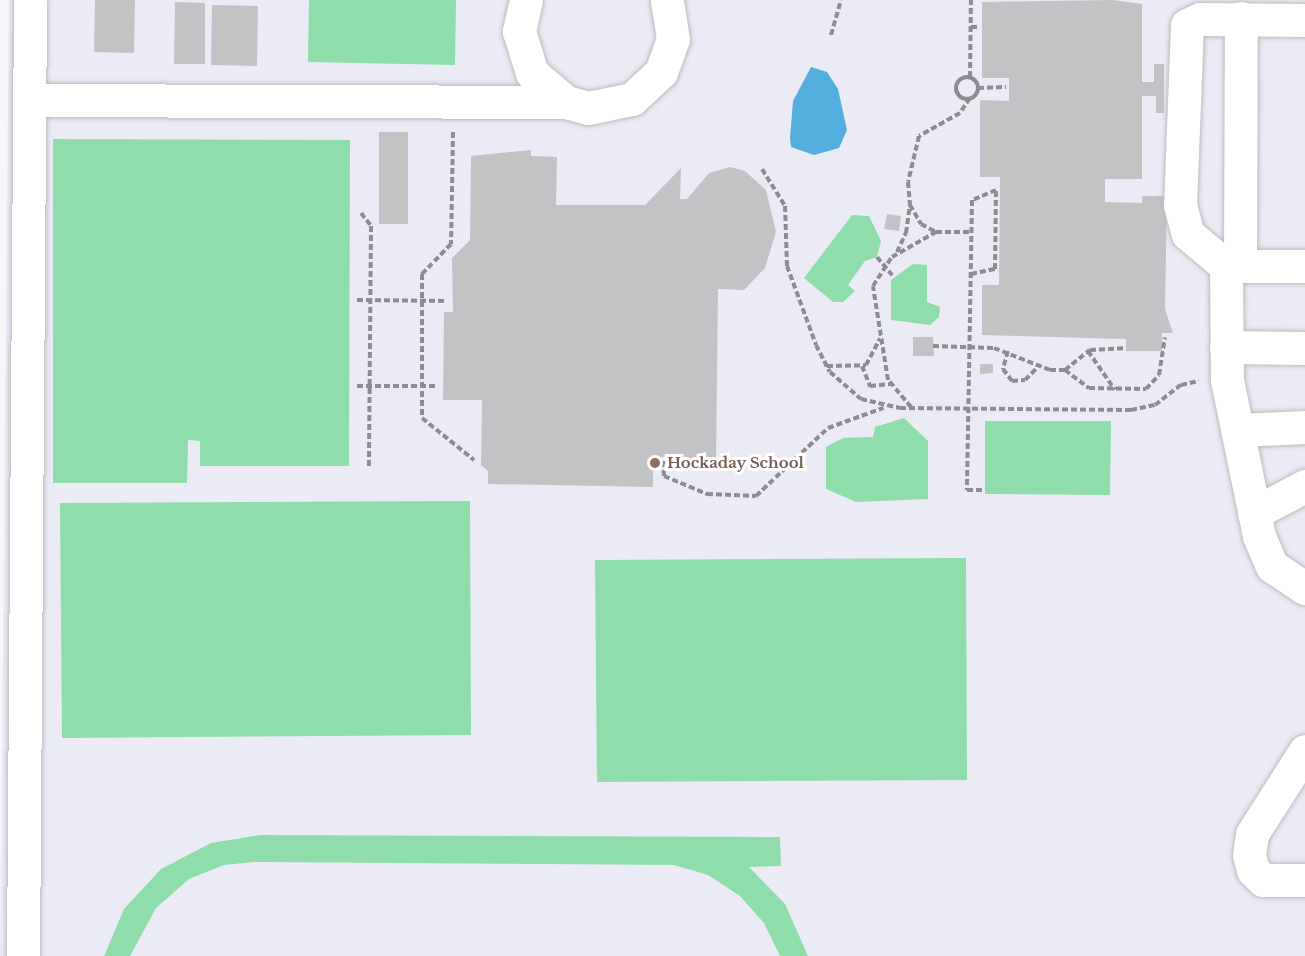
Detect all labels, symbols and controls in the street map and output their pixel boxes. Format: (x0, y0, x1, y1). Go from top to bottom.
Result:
place label: Hockaday School (667, 454, 804, 472)
marker: Hockaday School (648, 456, 662, 470)

